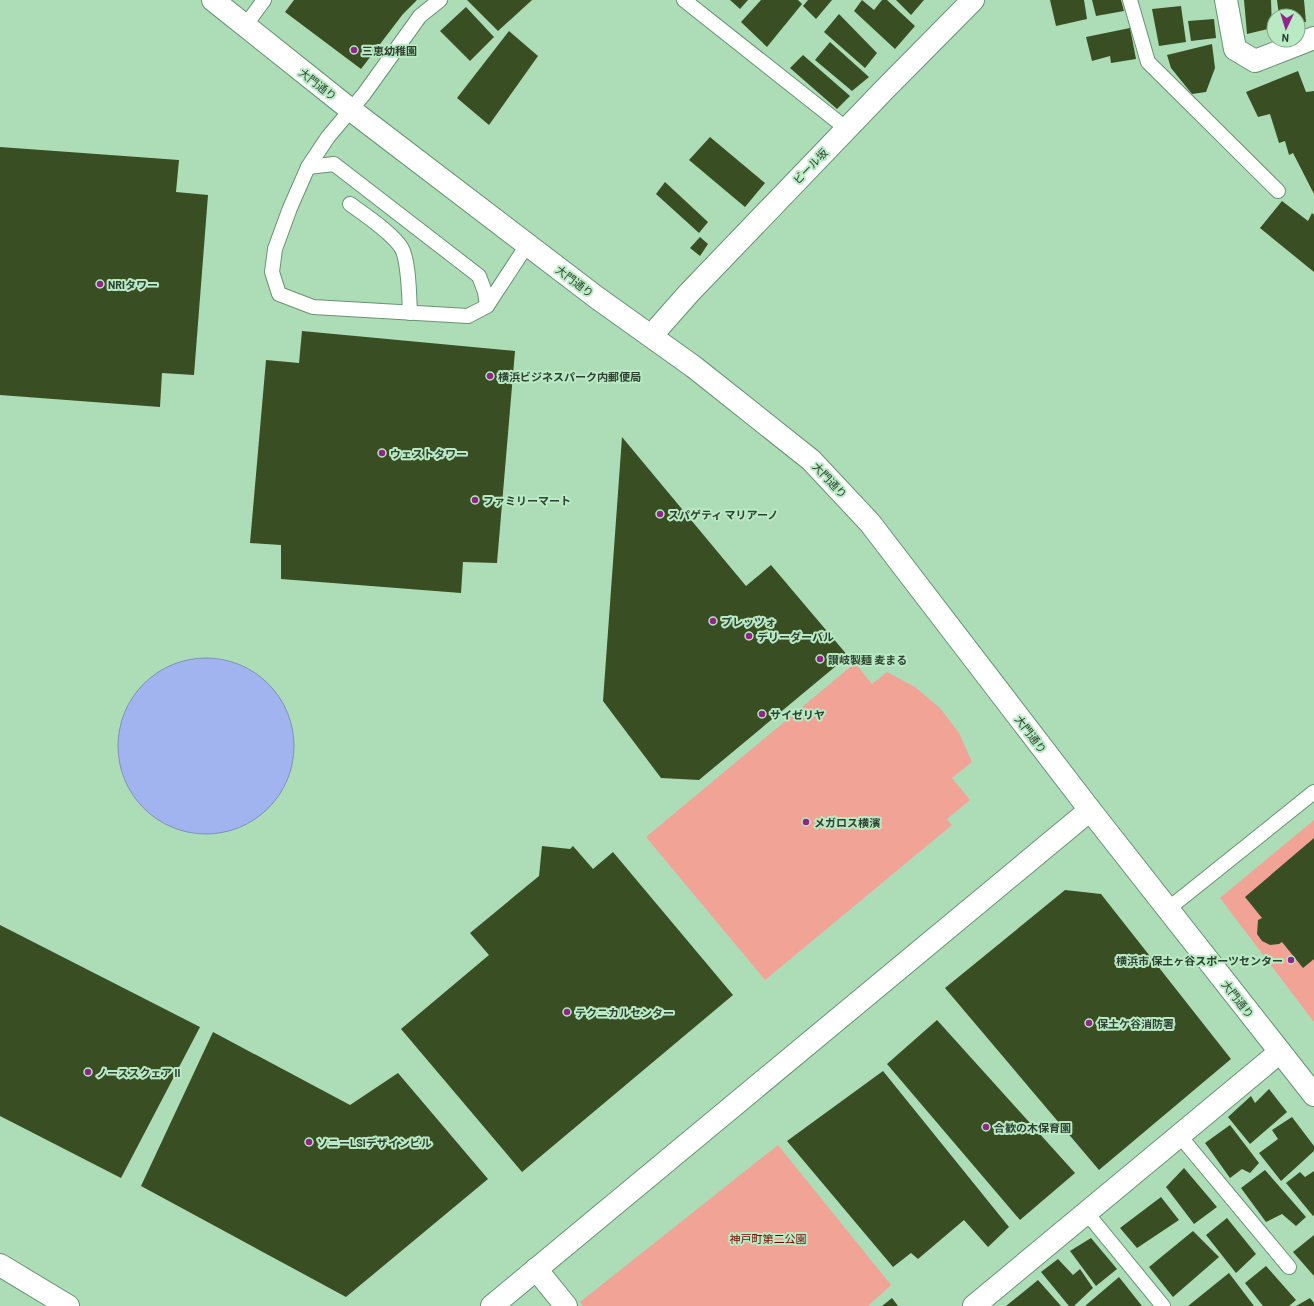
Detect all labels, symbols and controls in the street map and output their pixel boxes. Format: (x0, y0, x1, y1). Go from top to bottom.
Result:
north arrow (1266, 8, 1306, 48)
text: N (1281, 32, 1289, 45)
place label: 三恵幼稚園 (362, 44, 417, 57)
marker: 三恵幼稚園 (349, 45, 359, 55)
street label: 大門通り (297, 65, 339, 103)
street label: ビール坂 (790, 146, 830, 186)
street label: 大門通り (554, 263, 596, 299)
place label: NRIタワー (108, 278, 158, 291)
marker: NRIタワー (95, 279, 105, 289)
place label: 横浜ビジネスパーク内郵便局 (498, 370, 641, 383)
marker: 横浜ビジネスパーク内郵便局 (485, 371, 495, 381)
place label: ウェストタワー (390, 447, 467, 460)
marker: ウェストタワー (377, 448, 387, 458)
street label: 大門通り (810, 459, 850, 501)
place label: ファミリーマート (483, 494, 571, 507)
marker: ファミリーマート (470, 495, 480, 505)
place label: スパゲティ マリアーノ (668, 508, 778, 521)
marker: スパゲティ マリアーノ (655, 509, 665, 519)
place label: プレッツォ (721, 615, 776, 628)
marker: プレッツォ (708, 616, 718, 626)
place label: デリーダーバル (757, 630, 834, 643)
marker: デリーダーバル (744, 631, 754, 641)
place label: 讃岐製麺 麦まる (828, 653, 907, 666)
marker: 讃岐製麺 麦まる (815, 654, 825, 664)
place label: サイゼリヤ (770, 708, 825, 721)
marker: サイゼリヤ (757, 709, 767, 719)
street label: 大門通り (1013, 713, 1049, 755)
place label: メガロス横濱 (814, 816, 881, 829)
marker: メガロス横濱 (801, 817, 811, 827)
place label: 横浜市 保土ヶ谷スポーツセンター (1116, 954, 1283, 967)
marker: 横浜市 保土ヶ谷スポーツセンター (1286, 955, 1296, 965)
street label: 大門通り (1219, 978, 1257, 1020)
place label: テクニカルセンター (575, 1006, 674, 1019)
marker: テクニカルセンター (562, 1007, 572, 1017)
place label: 保土ケ谷消防署 (1097, 1017, 1174, 1030)
marker: 保土ケ谷消防署 (1084, 1018, 1094, 1028)
place label: ノーススクェア II (96, 1066, 180, 1079)
marker: ノーススクェア II (83, 1067, 93, 1077)
place label: 合歓の木保育園 (994, 1121, 1071, 1134)
marker: 合歓の木保育園 (981, 1122, 991, 1132)
place label: ソニーLSIデザインビル (317, 1136, 432, 1149)
marker: ソニーLSIデザインビル (304, 1137, 314, 1147)
park label: 神戸町第二公園 (730, 1232, 807, 1245)

